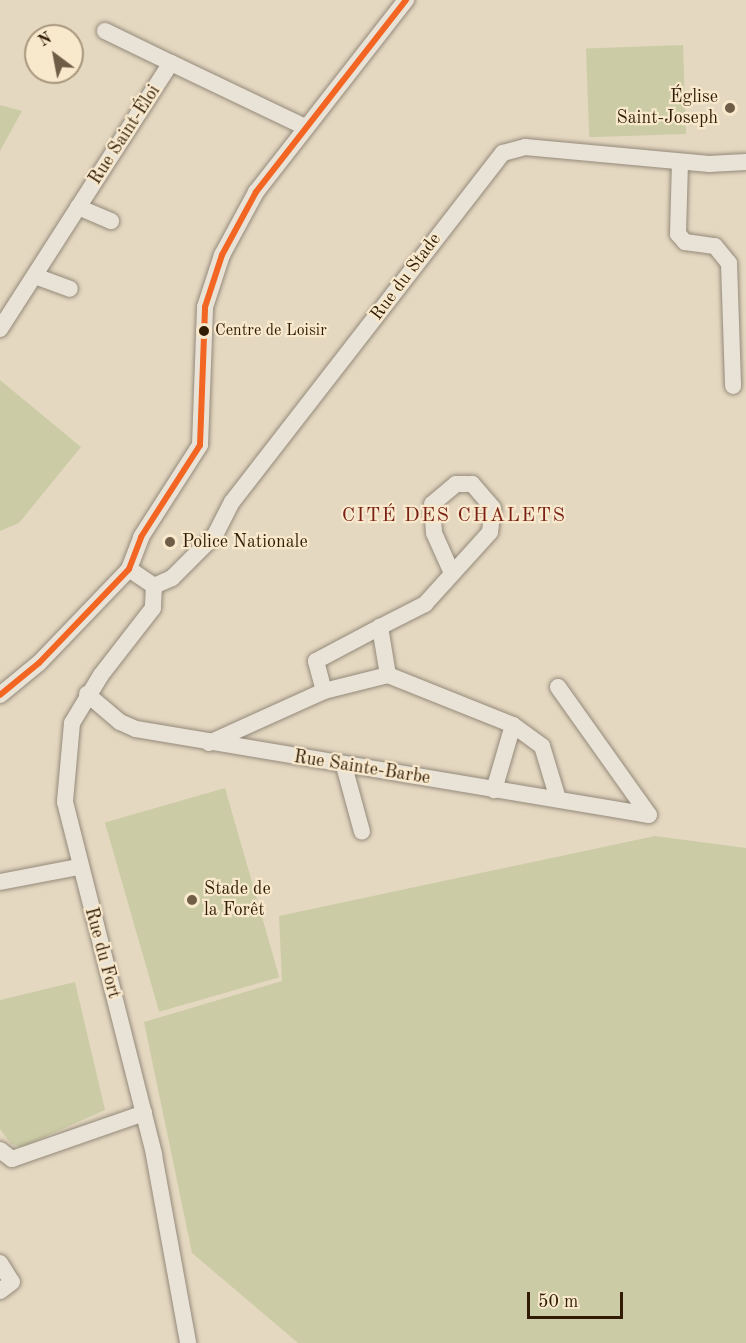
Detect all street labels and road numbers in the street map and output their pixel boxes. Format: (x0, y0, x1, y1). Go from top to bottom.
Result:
street label: Rue Saint-Éloi (85, 81, 165, 189)
street label: Rue du Stade (366, 229, 446, 325)
street label: Rue Sainte-Barbe (292, 747, 432, 789)
street label: Rue du Fort (79, 905, 125, 1001)

